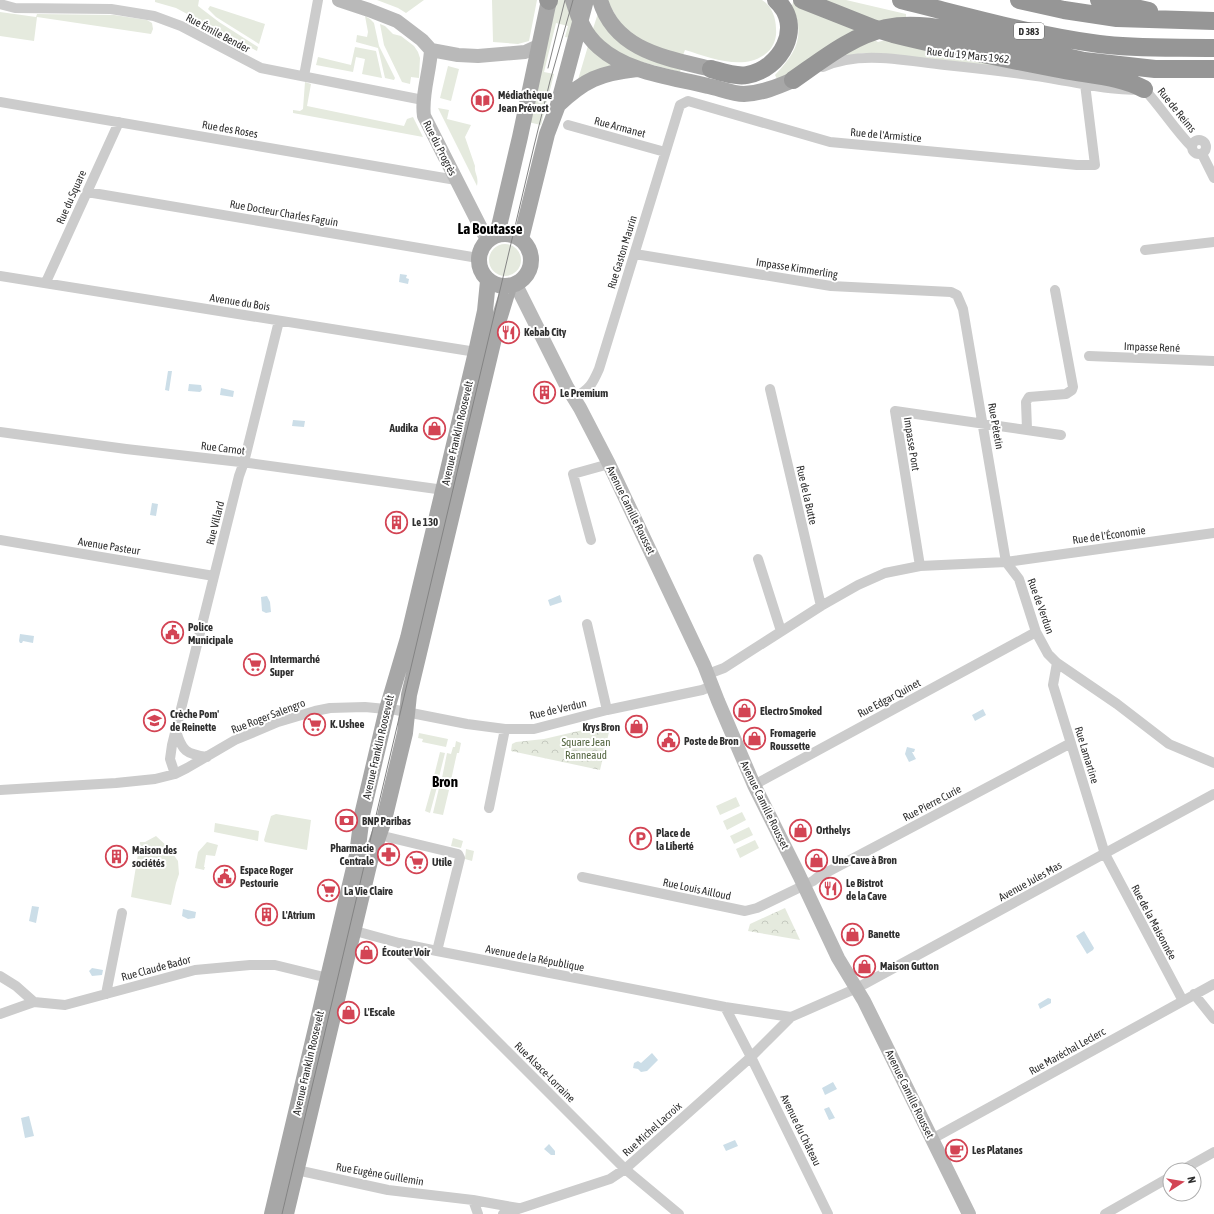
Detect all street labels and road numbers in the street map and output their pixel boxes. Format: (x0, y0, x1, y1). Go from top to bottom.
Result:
street label: Rue Émile Bender (184, 11, 253, 55)
road number: D 383 (1014, 23, 1044, 39)
street label: Rue du 19 Mars 1962 (926, 45, 1010, 65)
street label: Rue de Reims (1155, 85, 1199, 135)
street label: Rue Armanet (593, 114, 647, 140)
street label: Rue des Roses (201, 118, 259, 140)
street label: Rue du Progrès (421, 119, 459, 178)
street label: Rue de l'Armistice (850, 126, 922, 144)
street label: Rue du Square (54, 168, 88, 226)
street label: Rue Docteur Charles Faguin (229, 198, 339, 228)
street label: Rue Gaston Maurin (605, 214, 639, 290)
street label: Impasse Kimmerling (755, 256, 839, 280)
street label: Avenue du Bois (209, 291, 271, 313)
street label: Impasse René (1124, 340, 1180, 354)
street label: Avenue Franklin Roosevelt (439, 380, 475, 486)
street label: Rue Pétetin (986, 402, 1006, 450)
street label: Impasse Pont (902, 416, 922, 472)
street label: Rue Carnot (200, 439, 246, 457)
street label: Avenue Camille Rousset (604, 464, 658, 556)
street label: Rue de la Butte (794, 464, 820, 526)
street label: Rue Villard (204, 500, 226, 546)
street label: Rue de l'Économie (1072, 524, 1146, 546)
street label: Avenue Pasteur (77, 535, 142, 557)
street label: Rue de Verdun (1025, 577, 1057, 635)
street label: Rue Edgar Quinet (856, 676, 922, 720)
street label: Avenue Franklin Roosevelt (360, 694, 396, 800)
street label: Rue Roger Salengro (229, 696, 307, 736)
street label: Rue de Verdun (528, 697, 588, 721)
street label: Rue Lamartine (1073, 725, 1101, 785)
street label: Avenue Camille Rousset (738, 759, 792, 851)
street label: Rue Pierre Curie (901, 783, 963, 823)
street label: Avenue Jules Mas (996, 859, 1064, 903)
street label: Rue Louis Ailloud (662, 876, 732, 902)
street label: Rue de la Maisonnée (1129, 882, 1179, 962)
street label: Avenue de la République (485, 943, 585, 973)
street label: Rue Claude Bador (120, 953, 193, 983)
street label: Avenue Franklin Roosevelt (290, 1010, 326, 1116)
street label: Rue Maréchal Leclerc (1027, 1025, 1108, 1077)
street label: Rue Alsace-Lorraine (512, 1039, 578, 1105)
street label: Avenue Camille Rousset (883, 1048, 937, 1140)
street label: Avenue du Château (779, 1092, 823, 1168)
street label: Rue Michel Lacroix (620, 1099, 684, 1159)
street label: Rue Eugène Guillemin (335, 1160, 425, 1188)

